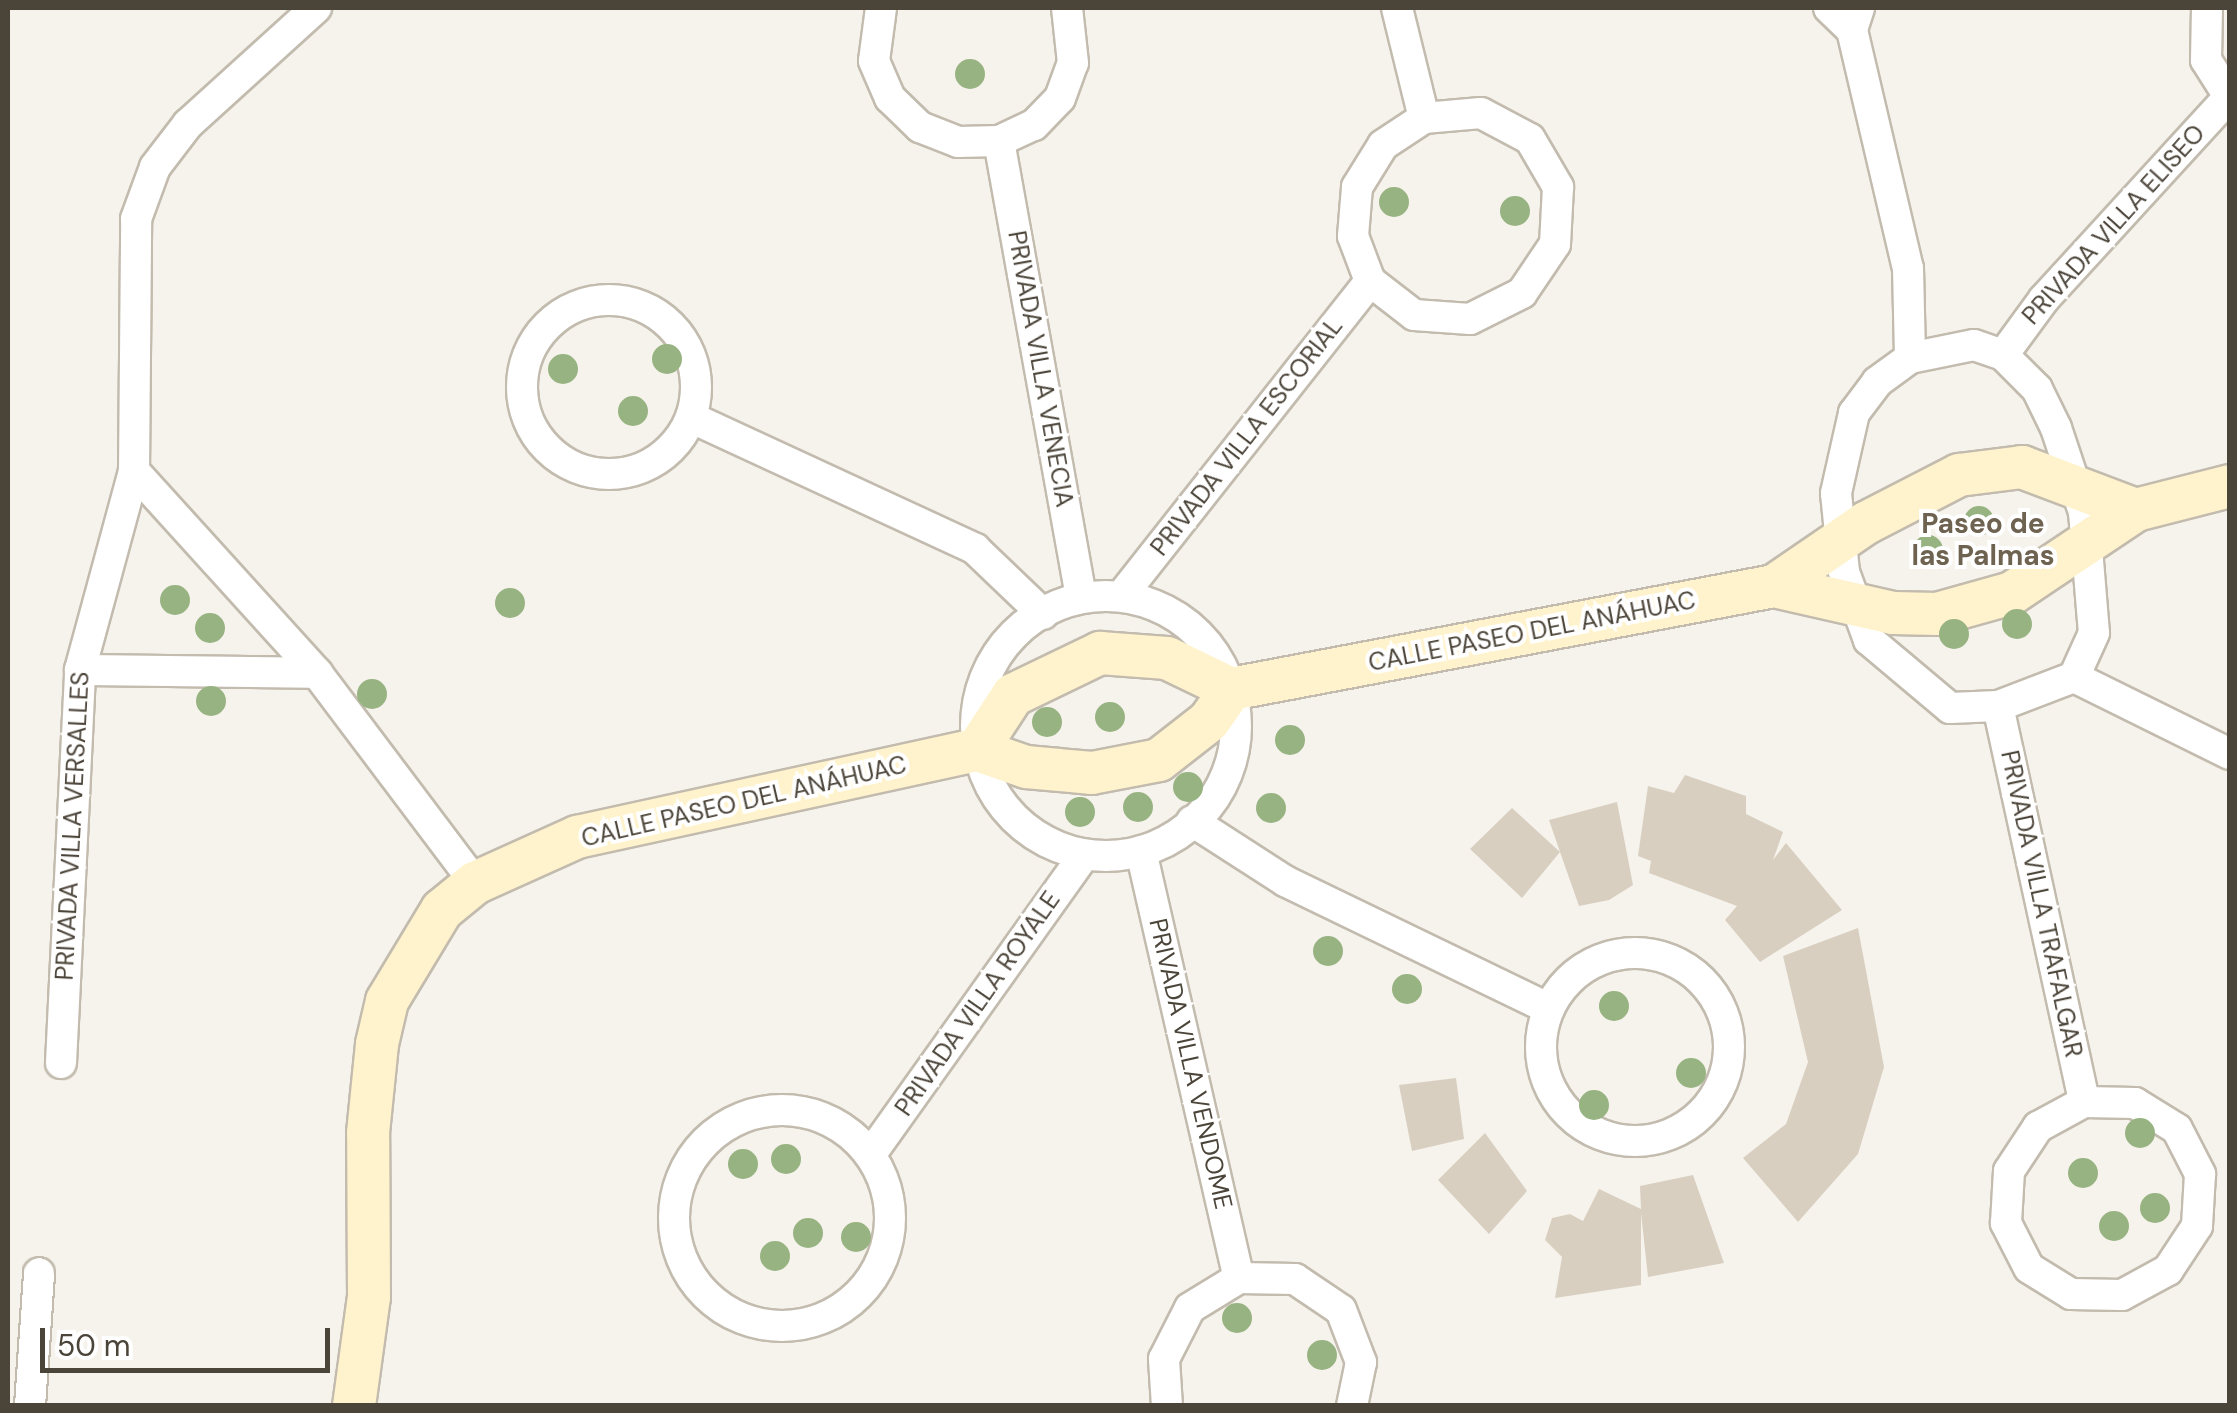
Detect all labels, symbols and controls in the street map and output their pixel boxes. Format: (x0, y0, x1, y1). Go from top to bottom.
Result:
street label: PRIVADA VILLA ELISEO (2016, 119, 2212, 331)
street label: PRIVADA VILLA VENECIA (1001, 228, 1079, 510)
street label: PRIVADA VILLA ESCORIAL (1145, 312, 1349, 562)
district label: Paseo de las Palmas (1911, 507, 2055, 573)
street label: CALLE PASEO DEL ANÁHUAC (1366, 586, 1698, 678)
street label: PRIVADA VILLA VERSALLES (50, 671, 96, 981)
street label: PRIVADA VILLA TRAFALGAR (1994, 748, 2088, 1060)
street label: CALLE PASEO DEL ANÁHUAC (579, 750, 909, 854)
street label: PRIVADA VILLA ROYALE (889, 886, 1067, 1122)
street label: PRIVADA VILLA VENDOME (1142, 916, 1238, 1212)
scale bar (45, 1308, 335, 1370)
text: 50 m (57, 1326, 131, 1365)

